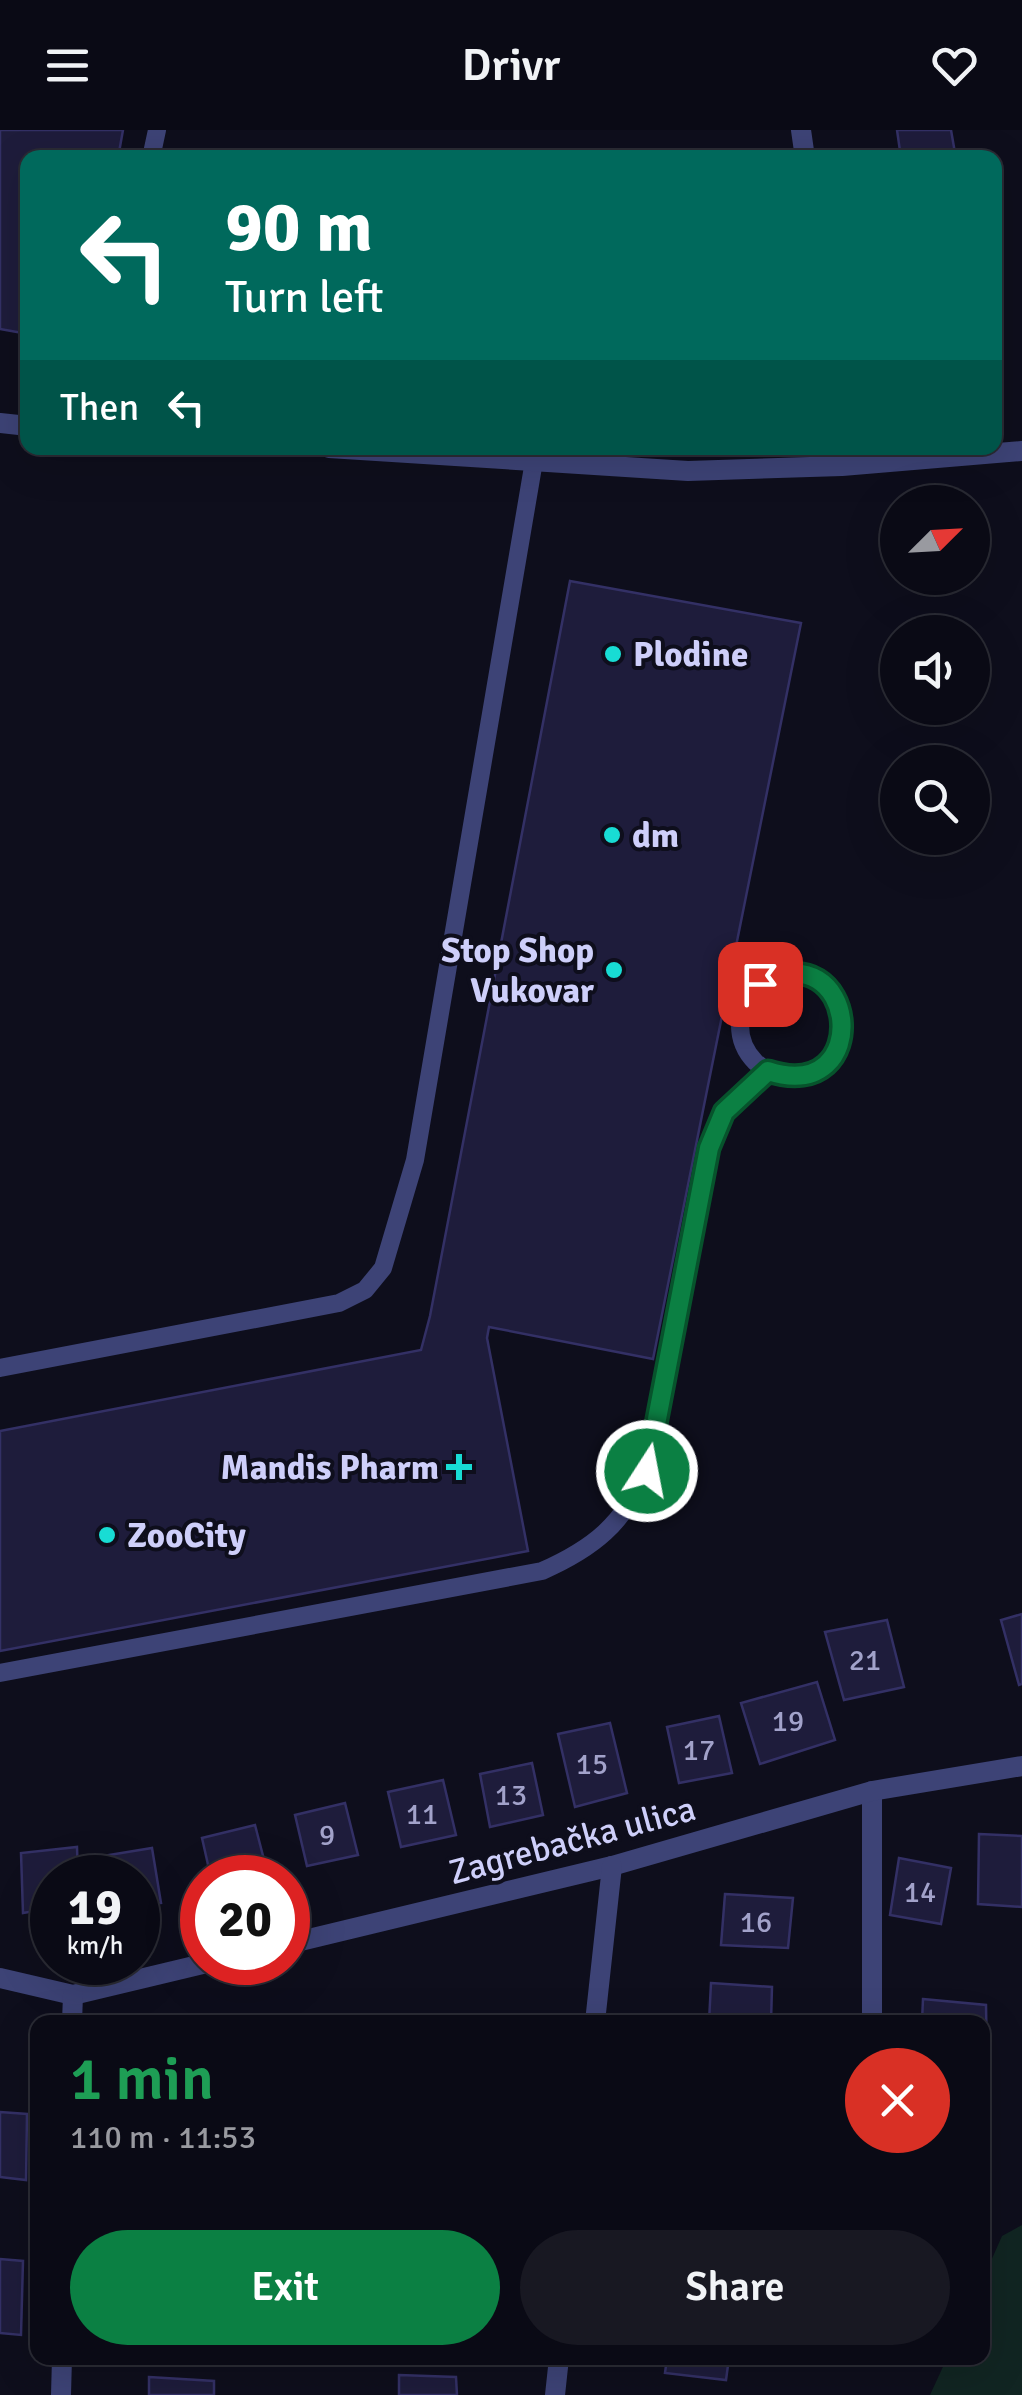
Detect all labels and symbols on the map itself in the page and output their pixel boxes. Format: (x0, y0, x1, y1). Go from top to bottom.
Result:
north arrow (880, 485, 990, 595)
place label: Plodine (633, 633, 748, 676)
marker: Plodine (602, 643, 624, 665)
place label: dm (632, 814, 679, 857)
marker: dm (601, 824, 623, 846)
place label: Stop Shop Vukovar (441, 929, 594, 1012)
pin (718, 942, 803, 1027)
marker: Stop Shop Vukovar (603, 959, 625, 981)
position arrow (595, 1419, 699, 1523)
place label: Mandis Pharm (220, 1446, 439, 1489)
marker: Mandis Pharm (448, 1456, 470, 1478)
place label: ZooCity (127, 1514, 246, 1557)
marker: ZooCity (96, 1524, 118, 1546)
house number: 21 (849, 1642, 881, 1679)
house number: 19 (772, 1703, 804, 1740)
house number: 17 (683, 1732, 715, 1769)
house number: 15 (576, 1746, 608, 1783)
house number: 13 (495, 1777, 527, 1814)
street label: Zagrebačka ulica (444, 1787, 700, 1894)
house number: 11 (406, 1796, 438, 1833)
house number: 9 (319, 1817, 335, 1854)
speed limit sign: 20 (180, 1855, 310, 1985)
house number: 14 (904, 1874, 936, 1911)
house number: 16 (740, 1904, 772, 1941)

